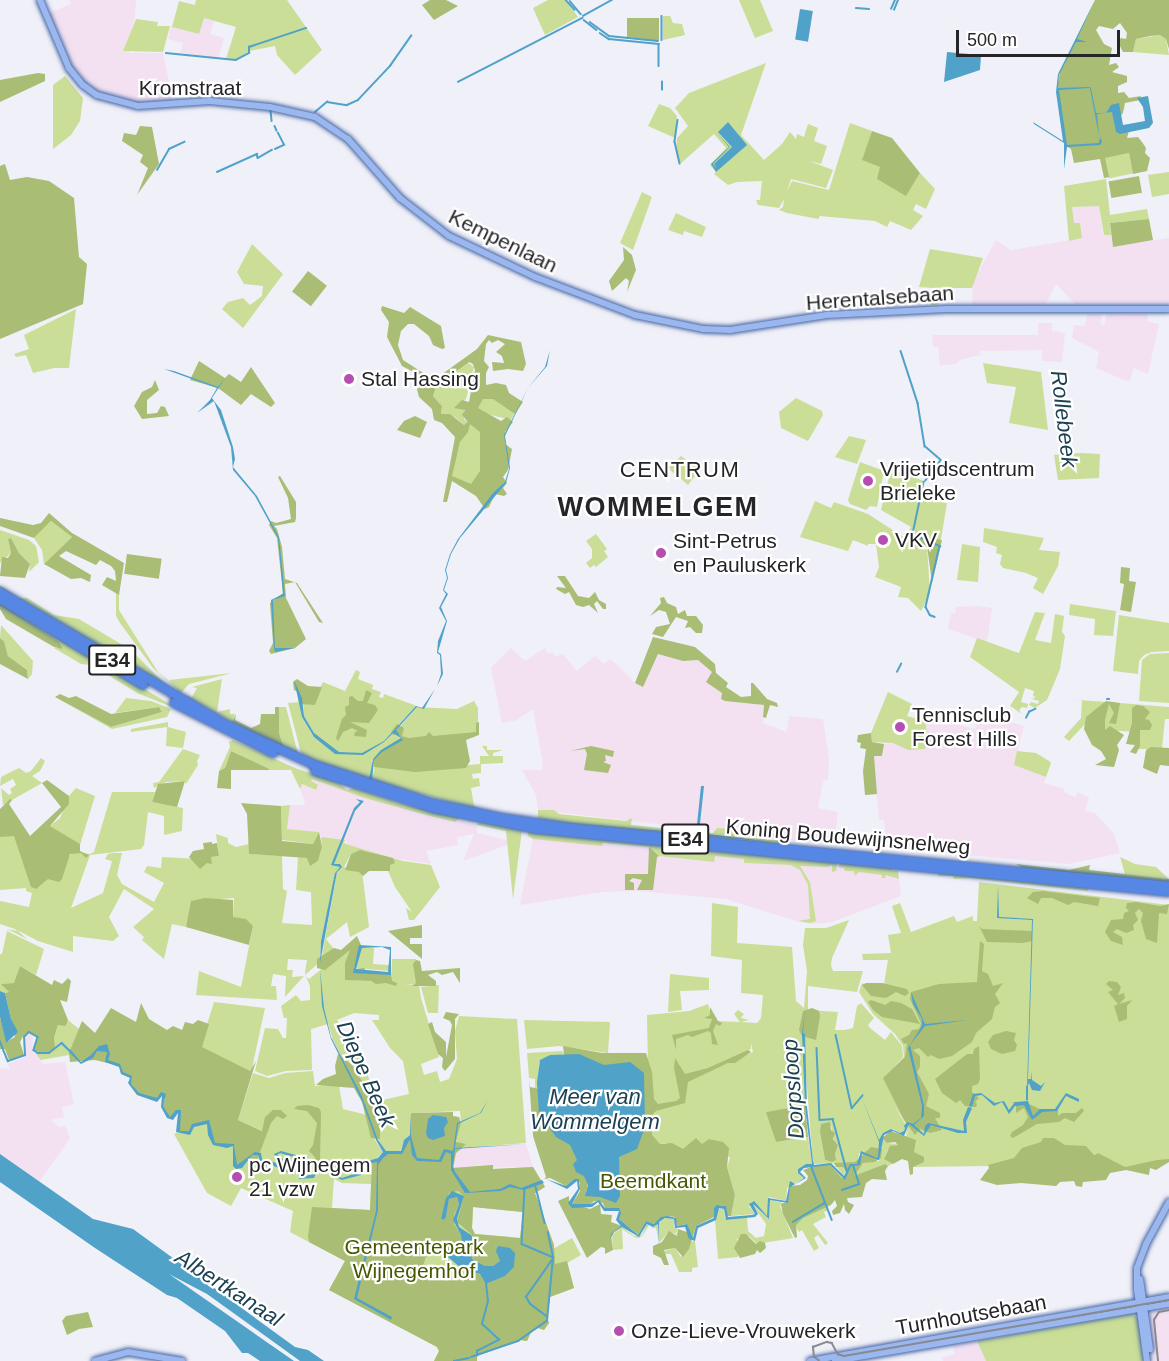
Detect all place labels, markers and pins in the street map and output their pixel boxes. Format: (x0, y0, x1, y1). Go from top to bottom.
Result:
place label: Stal Hassing (361, 366, 479, 392)
marker: Stal Hassing (342, 372, 356, 386)
place label: Vrijetijdscentrum Brieleke (880, 456, 1034, 506)
marker: Vrijetijdscentrum Brieleke (861, 474, 875, 488)
place label: VKV (895, 527, 937, 553)
place label: Sint-Petrus en Pauluskerk (673, 528, 806, 578)
marker: VKV (876, 533, 890, 547)
marker: Sint-Petrus en Pauluskerk (654, 546, 668, 560)
place label: Tennisclub Forest Hills (912, 702, 1017, 752)
marker: Tennisclub Forest Hills (893, 720, 907, 734)
place label: pc Wijnegem 21 vzw (249, 1152, 370, 1202)
marker: pc Wijnegem 21 vzw (230, 1170, 244, 1184)
place label: Onze-Lieve-Vrouwekerk (631, 1318, 855, 1344)
marker: Onze-Lieve-Vrouwekerk (612, 1324, 626, 1338)

